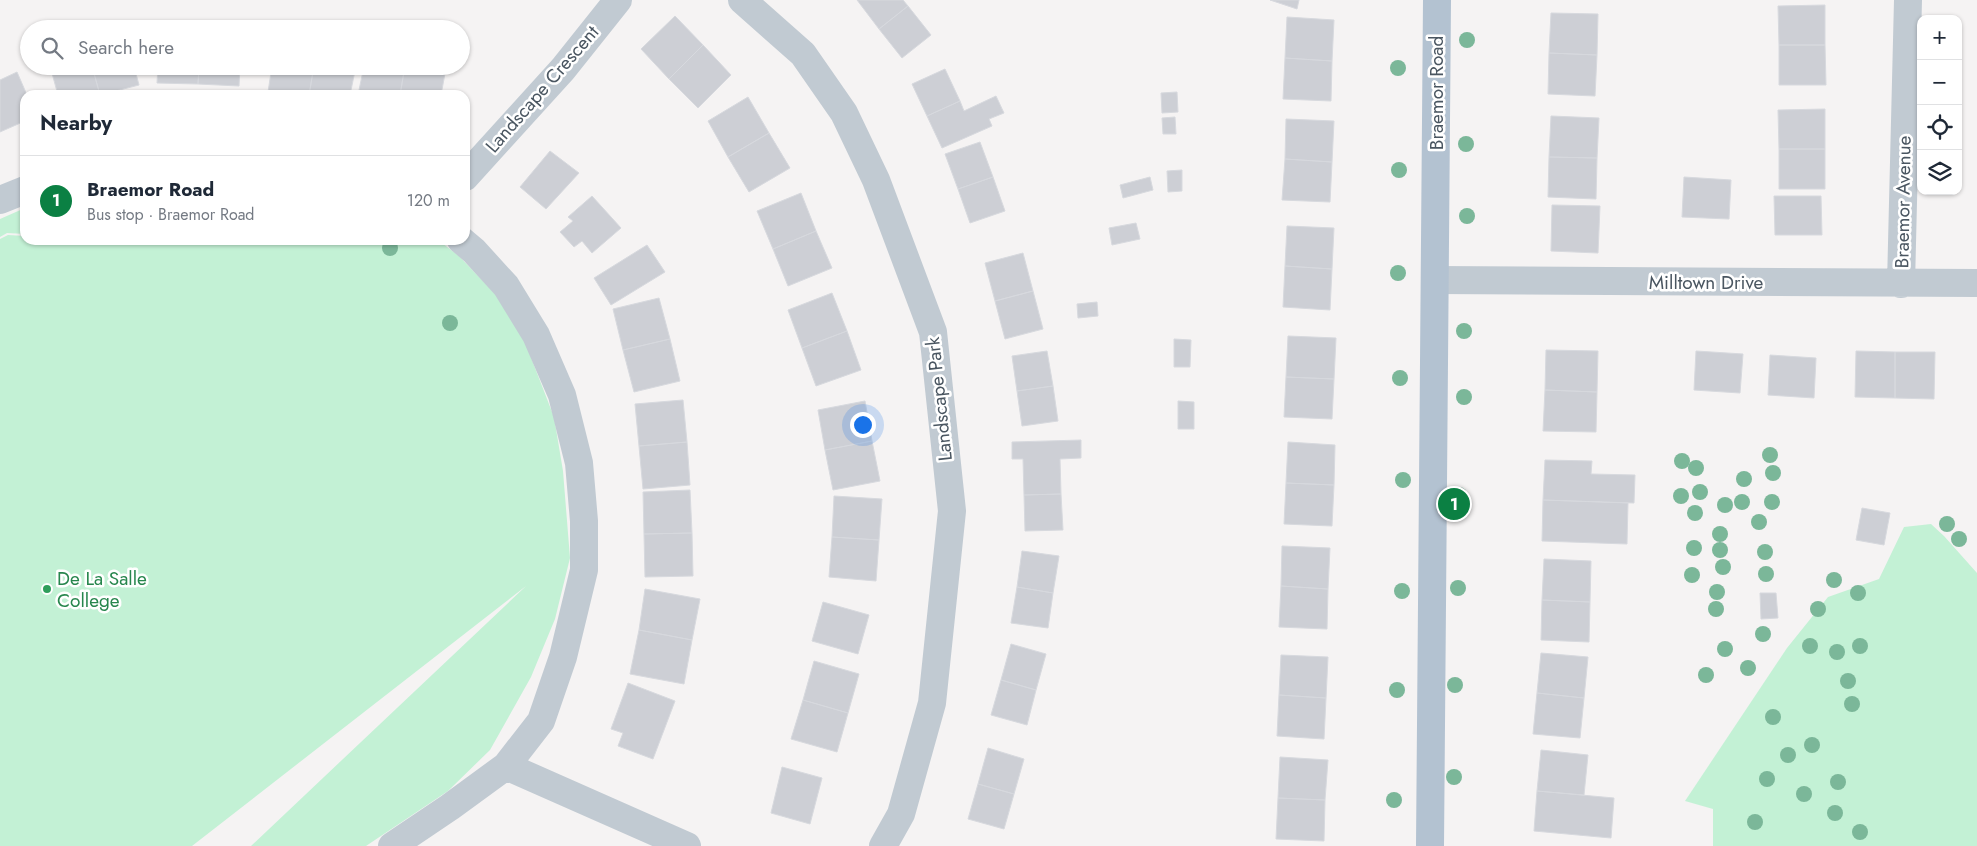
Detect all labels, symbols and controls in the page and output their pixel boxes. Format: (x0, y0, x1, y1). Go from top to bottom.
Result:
map controls (1917, 15, 1962, 195)
button: + (1917, 15, 1962, 60)
street label: Landscape Crescent (479, 19, 605, 159)
search box (20, 20, 470, 75)
icon: search (38, 34, 66, 62)
text: Search here (78, 34, 174, 61)
street label: Braemor Road (1423, 36, 1450, 150)
button: − (1917, 60, 1962, 105)
button: locate (1917, 105, 1962, 150)
text: Nearby (40, 108, 112, 138)
street label: Braemor Avenue (1888, 135, 1918, 269)
button: layers (1917, 150, 1962, 195)
text: Braemor Road (87, 176, 214, 203)
text: 1 (52, 189, 60, 212)
text: 120 m (407, 189, 450, 212)
text: Bus stop · Braemor Road (87, 203, 255, 226)
street label: Milltown Drive (1649, 269, 1763, 296)
street label: Landscape Park (919, 335, 959, 462)
your location (850, 412, 876, 438)
pin: 1 (1438, 485, 1470, 523)
place label: De La Salle College (57, 565, 147, 614)
marker: De La Salle College (41, 583, 53, 595)

